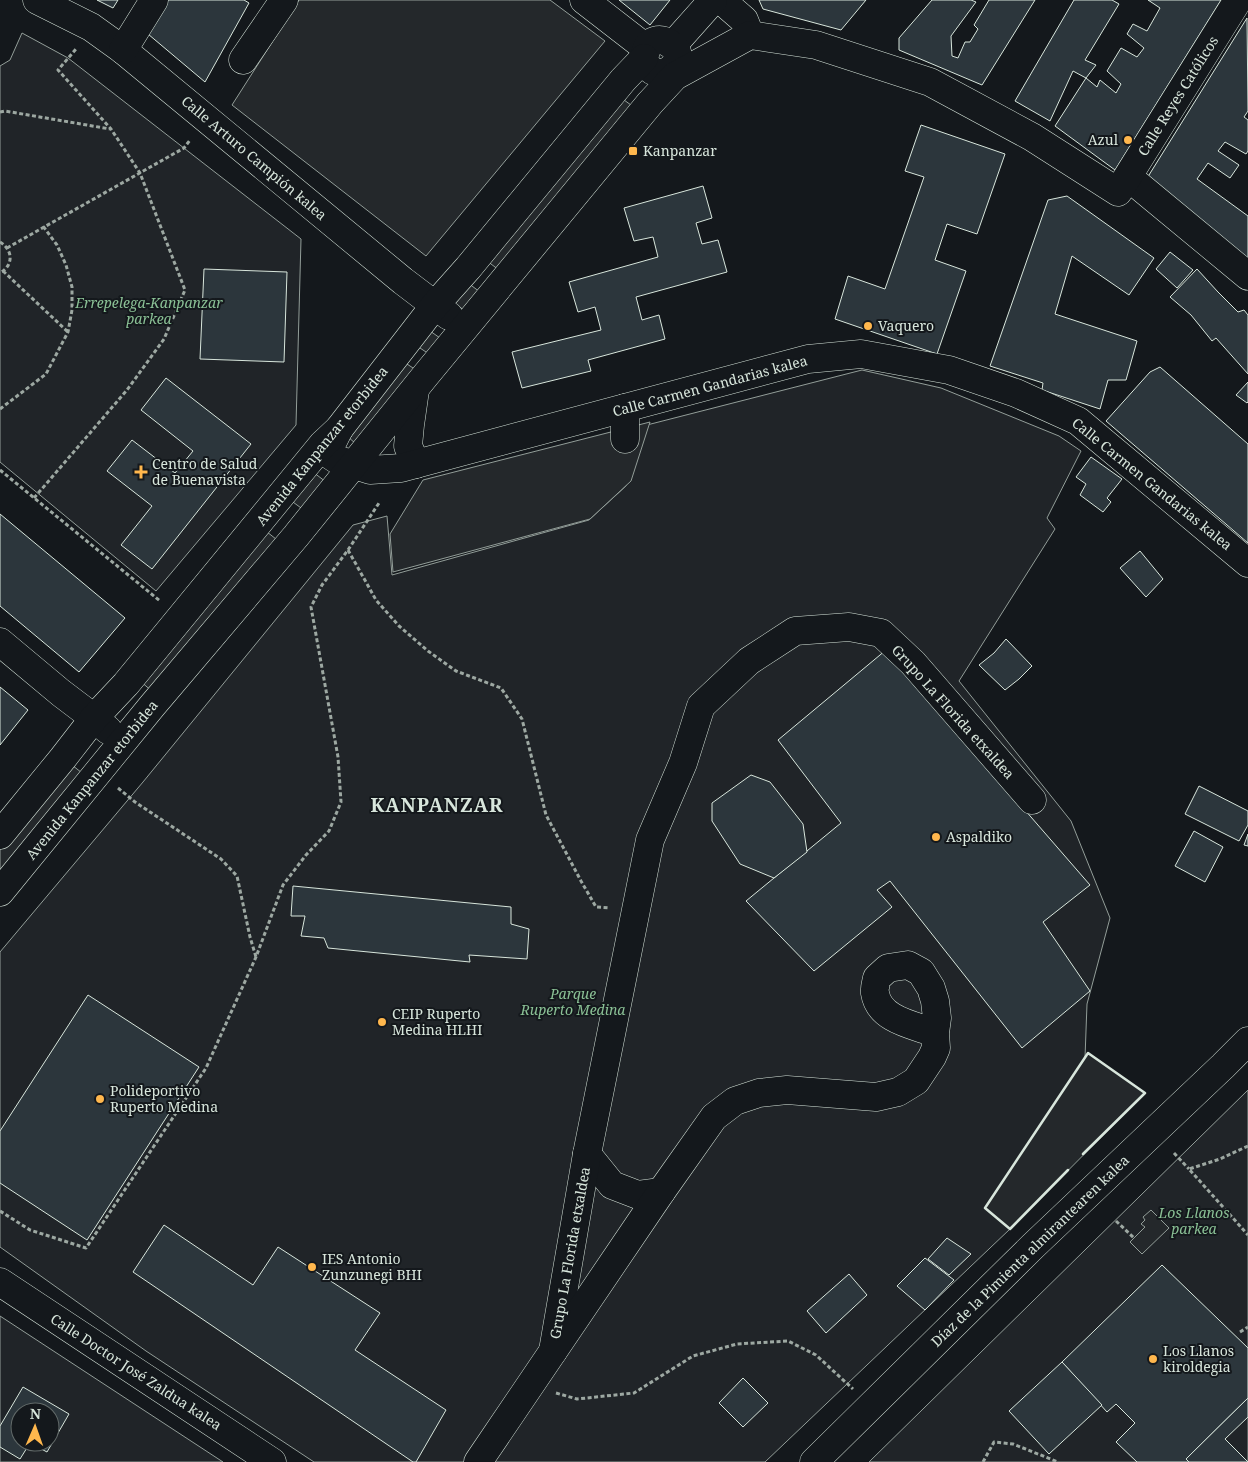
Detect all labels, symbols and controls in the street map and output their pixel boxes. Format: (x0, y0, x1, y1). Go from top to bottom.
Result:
street label: Calle Reyes Católicos (1133, 32, 1222, 159)
street label: Calle Arturo Campión kalea (178, 91, 331, 224)
place label: Azul (1088, 130, 1119, 149)
marker: Azul (1122, 134, 1134, 146)
place label: Kanpanzar (643, 141, 717, 160)
marker: Kanpanzar (627, 145, 639, 157)
park label: Errepelega-Kanpanzar parkea (74, 293, 223, 328)
place label: Vaquero (878, 316, 934, 335)
marker: Vaquero (862, 320, 874, 332)
street label: Calle Carmen Gandarias kalea (610, 350, 809, 421)
street label: Avenida Kanpanzar etorbidea (251, 362, 392, 529)
street label: Calle Carmen Gandarias kalea (1068, 413, 1236, 554)
place label: Centro de Salud de Buenavista (152, 454, 258, 489)
marker: Centro de Salud de Buenavista (134, 465, 148, 479)
street label: Grupo La Florida etxaldea (888, 640, 1019, 783)
street label: Avenida Kanpanzar etorbidea (21, 696, 162, 863)
district label: KANPANZAR (370, 792, 504, 818)
place label: Aspaldiko (946, 827, 1012, 846)
marker: Aspaldiko (930, 831, 942, 843)
park label: Parque Ruperto Medina (520, 984, 626, 1019)
place label: CEIP Ruperto Medina HLHI (392, 1004, 482, 1039)
marker: CEIP Ruperto Medina HLHI (376, 1016, 388, 1028)
place label: Polideportivo Ruperto Medina (110, 1081, 218, 1116)
marker: Polideportivo Ruperto Medina (94, 1093, 106, 1105)
street label: Díaz de la Pimienta almirantearen kalea (926, 1150, 1133, 1351)
street label: Grupo La Florida etxaldea (545, 1165, 594, 1341)
park label: Los Llanos parkea (1158, 1203, 1230, 1238)
place label: IES Antonio Zunzunegi BHI (322, 1249, 422, 1284)
marker: IES Antonio Zunzunegi BHI (306, 1261, 318, 1273)
street label: Calle Doctor José Zaldua kalea (47, 1309, 226, 1434)
place label: Los Llanos kiroldegia (1163, 1341, 1234, 1376)
marker: Los Llanos kiroldegia (1147, 1353, 1159, 1365)
north arrow (10, 1402, 60, 1452)
text: N (30, 1404, 41, 1423)

